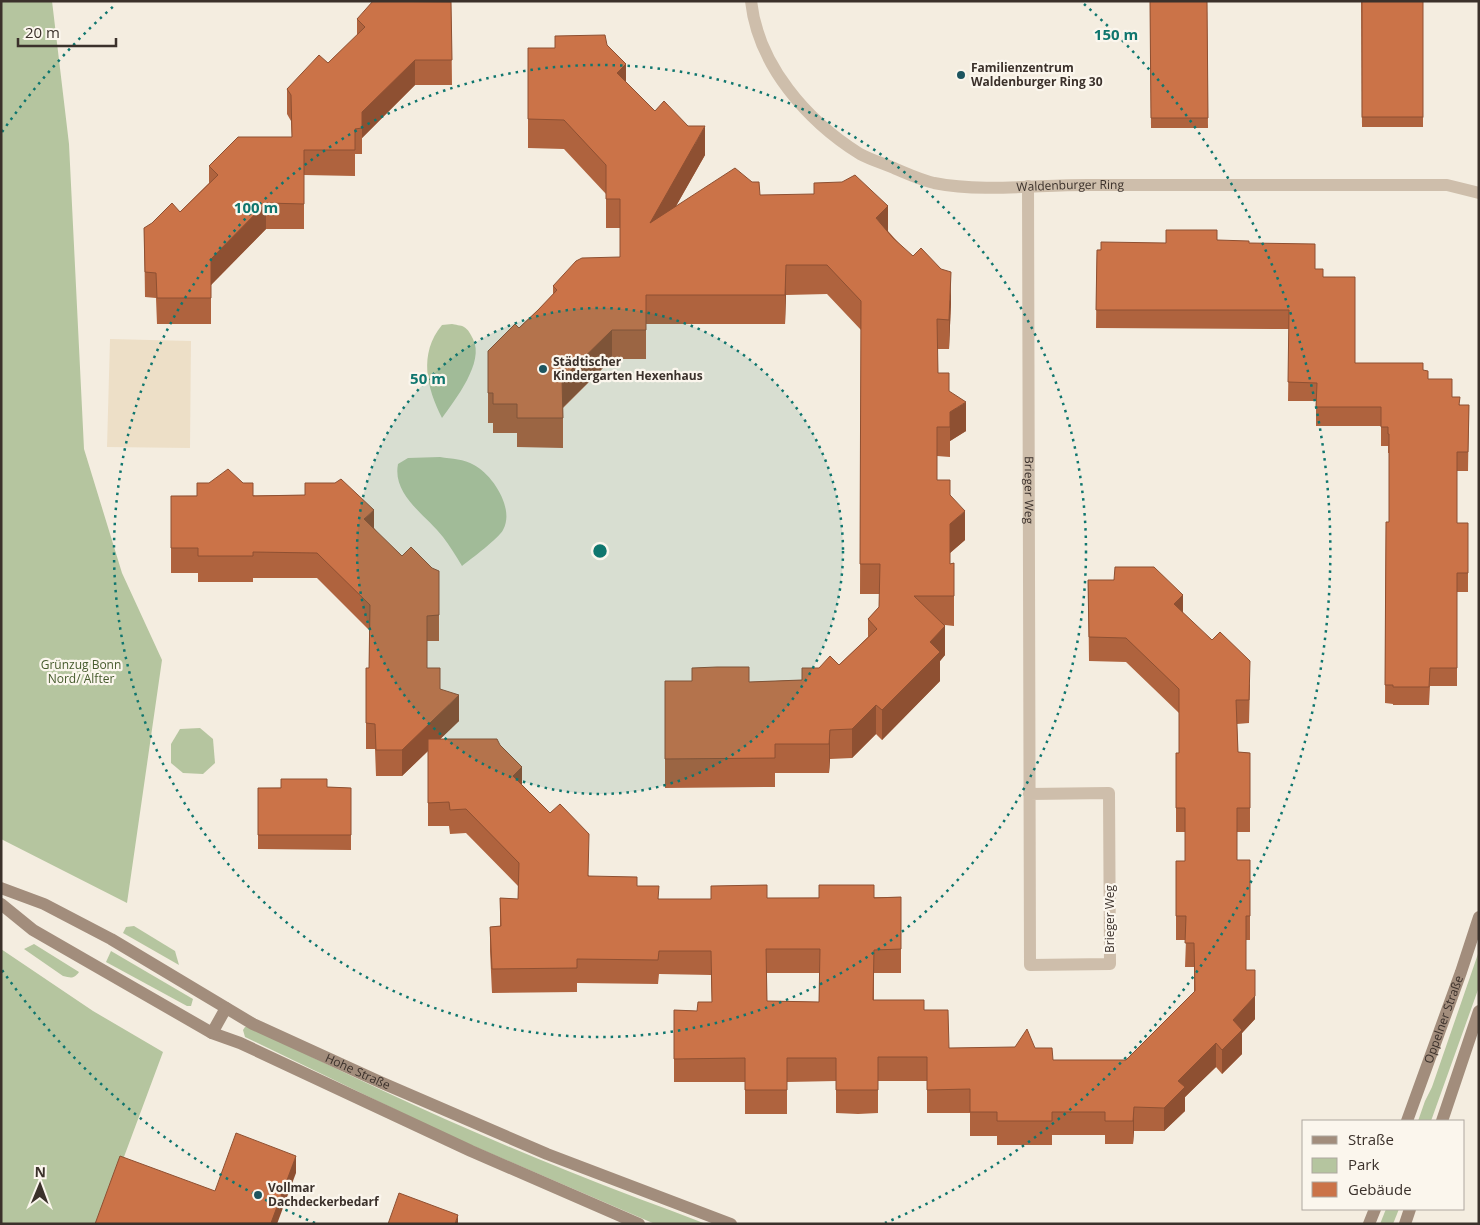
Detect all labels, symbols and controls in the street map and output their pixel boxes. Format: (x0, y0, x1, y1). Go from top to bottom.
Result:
scale bar (18, 15, 115, 47)
text: 20 m (25, 22, 60, 42)
text: 150 m (1094, 24, 1138, 44)
place label: Familienzentrum Waldenburger Ring 30 (971, 59, 1103, 90)
marker: Familienzentrum Waldenburger Ring 30 (955, 69, 967, 81)
street label: Waldenburger Ring (1016, 176, 1124, 195)
text: 100 m (234, 197, 278, 217)
place label: Städtischer Kindergarten Hexenhaus (553, 353, 703, 384)
marker: Städtischer Kindergarten Hexenhaus (537, 363, 549, 375)
text: 50 m (410, 368, 446, 388)
street label: Brieger Weg (1021, 456, 1038, 525)
centre of rings (591, 542, 609, 560)
park label: Grünzug Bonn Nord/ Alfter (41, 656, 121, 687)
street label: Brieger Weg (1101, 885, 1118, 953)
street label: Oppelner Straße (1420, 973, 1467, 1066)
street label: Hohe Straße (322, 1049, 393, 1094)
legend (1302, 1120, 1465, 1210)
text: Straße (1348, 1129, 1394, 1149)
text: Park (1348, 1154, 1379, 1174)
north arrow (15, 1160, 65, 1210)
text: N (34, 1162, 46, 1181)
place label: Vollmar Dachdeckerbedarf (268, 1179, 380, 1210)
text: Gebäude (1348, 1179, 1412, 1199)
marker: Vollmar Dachdeckerbedarf (252, 1189, 264, 1201)

